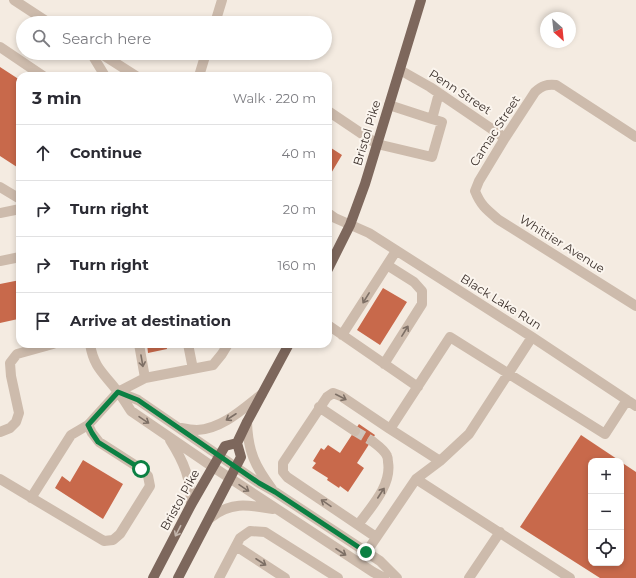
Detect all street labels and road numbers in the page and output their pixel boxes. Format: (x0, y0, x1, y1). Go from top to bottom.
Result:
street label: Penn Street (426, 66, 494, 117)
street label: Camac Street (466, 92, 523, 169)
street label: Bristol Pike (349, 98, 384, 167)
street label: Whittier Avenue (517, 211, 608, 276)
street label: Black Lake Run (458, 271, 545, 332)
street label: Bristol Pike (157, 467, 202, 533)

